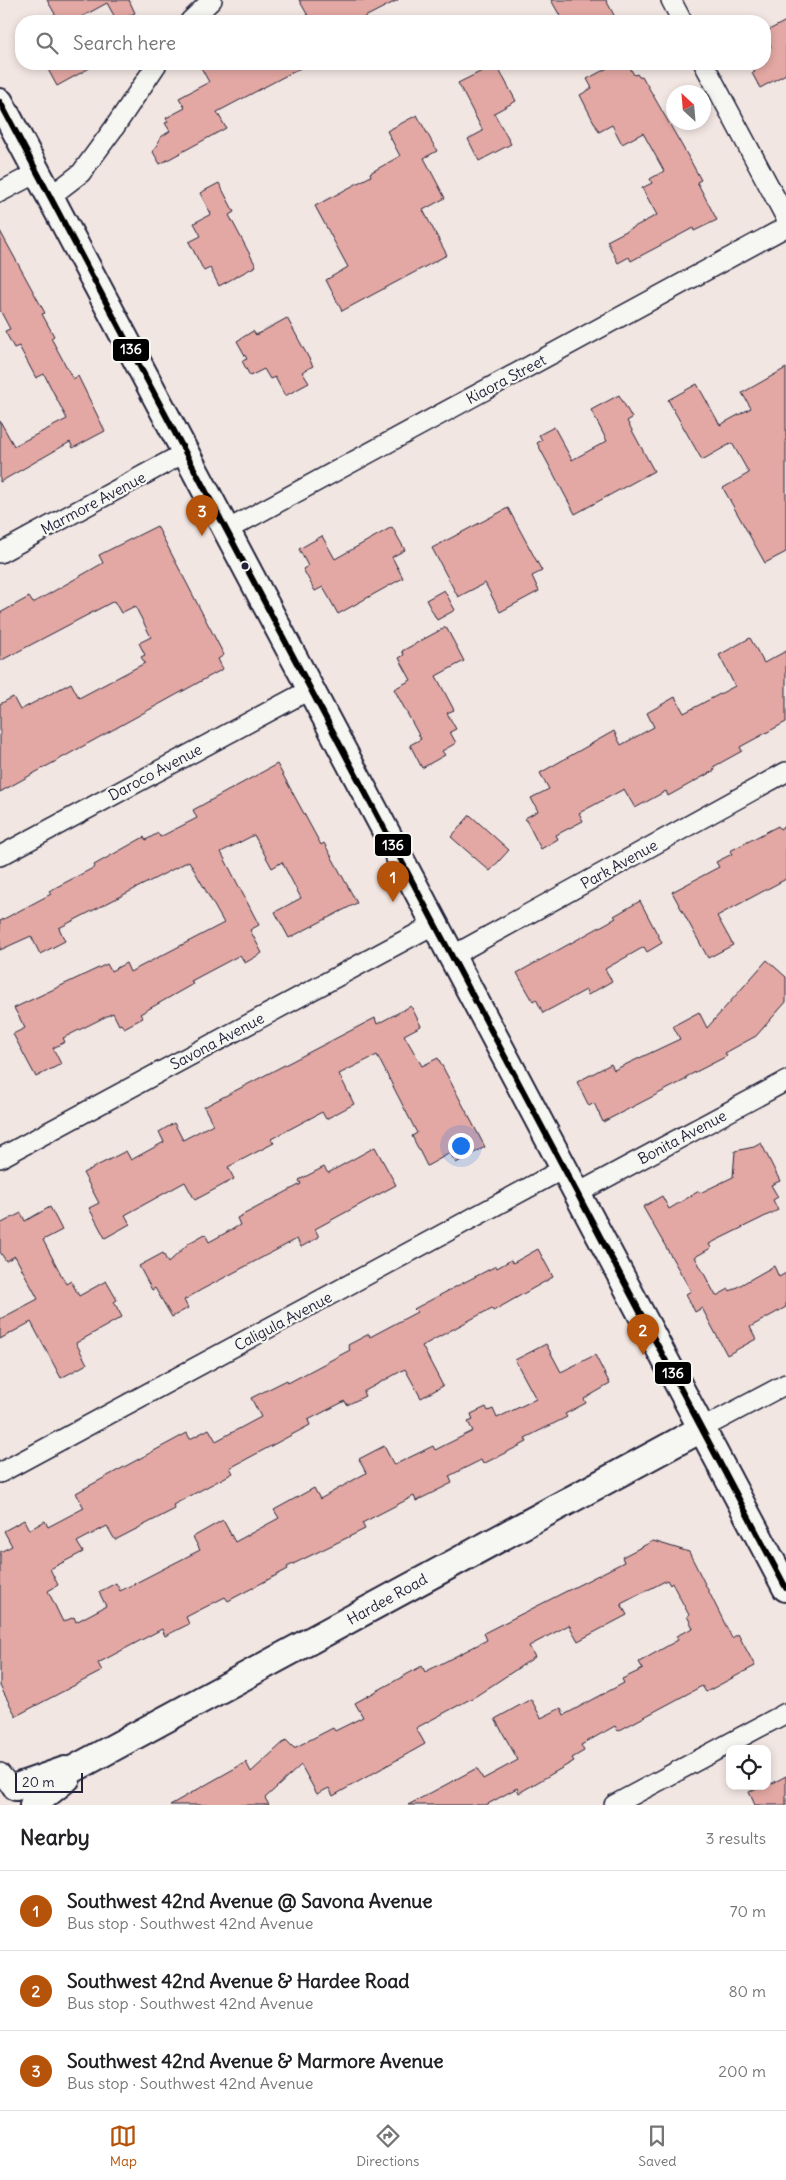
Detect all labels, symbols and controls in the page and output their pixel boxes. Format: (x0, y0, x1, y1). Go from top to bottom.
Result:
search box (15, 15, 771, 70)
icon: search (33, 29, 61, 57)
text: Search here (73, 31, 176, 55)
north arrow (666, 85, 711, 130)
line badge: 136 (112, 338, 150, 362)
text: 136 (120, 340, 142, 358)
street label: Kiaora Street (463, 350, 549, 408)
street label: Marmore Avenue (37, 467, 149, 539)
pin: 3 (186, 495, 218, 536)
unlabelled marker (240, 561, 250, 571)
street label: Daroco Avenue (105, 739, 205, 805)
line badge: 136 (374, 833, 412, 857)
street label: Park Avenue (577, 835, 661, 893)
text: 136 (382, 836, 404, 854)
pin: 1 (377, 861, 409, 902)
street label: Savona Avenue (167, 1008, 267, 1074)
street label: Bonita Avenue (634, 1106, 730, 1168)
your location (448, 1133, 474, 1159)
street label: Caligula Avenue (231, 1287, 335, 1355)
pin: 2 (627, 1314, 659, 1355)
line badge: 136 (654, 1361, 692, 1385)
text: 136 (662, 1364, 684, 1382)
street label: Hardee Road (343, 1569, 431, 1629)
map controls (726, 1745, 771, 1790)
button: locate (726, 1745, 771, 1790)
scale bar (15, 1770, 82, 1793)
text: 20 m (22, 1773, 55, 1791)
text: Nearby (20, 1824, 90, 1851)
text: 3 results (706, 1828, 766, 1848)
text: Southwest 42nd Avenue @ Savona Avenue (67, 1889, 433, 1913)
text: 1 (33, 1901, 39, 1921)
text: 70 m (730, 1901, 766, 1921)
text: Bus stop · Southwest 42nd Avenue (67, 1913, 313, 1933)
text: Southwest 42nd Avenue & Hardee Road (67, 1969, 409, 1993)
text: 2 (32, 1981, 40, 2001)
text: 80 m (728, 1981, 766, 2001)
text: Bus stop · Southwest 42nd Avenue (67, 1993, 313, 2013)
text: Southwest 42nd Avenue & Marmore Avenue (67, 2049, 444, 2073)
text: 3 (31, 2061, 41, 2081)
text: 200 m (718, 2061, 766, 2081)
text: Bus stop · Southwest 42nd Avenue (67, 2073, 313, 2093)
tab: Map (109, 2122, 137, 2170)
tab: Directions (356, 2122, 419, 2170)
tab: Saved (638, 2122, 677, 2170)

